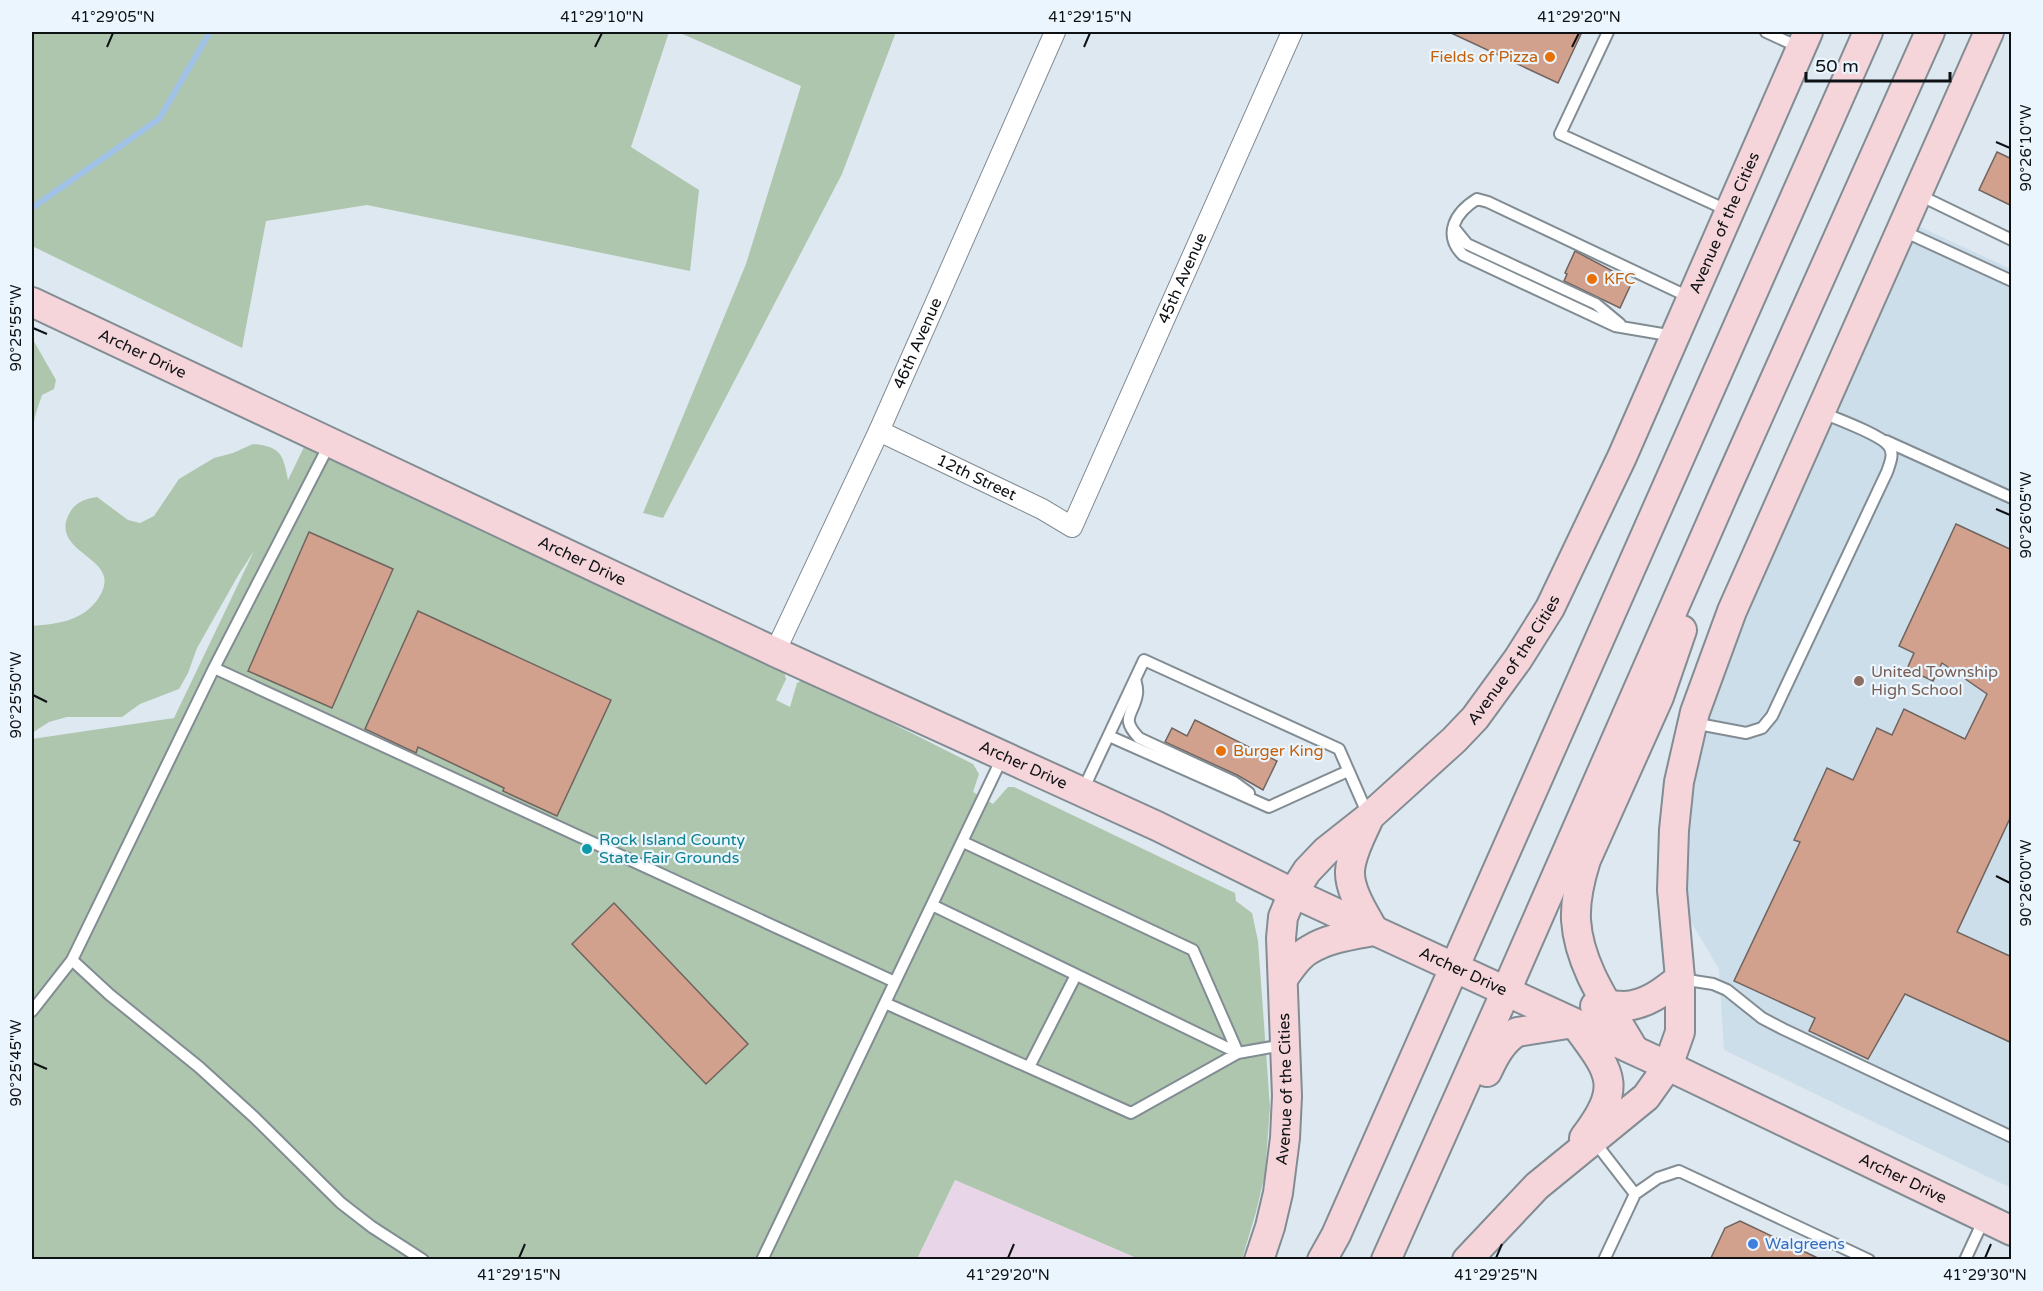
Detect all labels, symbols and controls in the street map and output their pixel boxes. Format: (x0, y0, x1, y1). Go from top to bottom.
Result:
text: 41°29'05"N (71, 8, 155, 26)
text: 41°29'10"N (560, 8, 644, 26)
text: 41°29'15"N (1048, 8, 1132, 26)
text: 41°29'20"N (1537, 8, 1621, 26)
scale bar (1806, 45, 1950, 83)
place label: Fields of Pizza (1430, 47, 1538, 67)
marker: Fields of Pizza (1543, 50, 1557, 64)
text: 50 m (1815, 55, 1859, 77)
text: 90°26'10"W (2017, 105, 2035, 191)
street label: Avenue of the Cities (1685, 149, 1764, 297)
street label: 45th Avenue (1154, 230, 1212, 327)
place label: KFC (1604, 269, 1635, 289)
marker: KFC (1585, 272, 1599, 286)
text: 90°25'55"W (7, 285, 25, 371)
street label: 46th Avenue (889, 295, 946, 392)
street label: Archer Drive (95, 325, 190, 383)
street label: 12th Street (933, 450, 1020, 505)
text: 90°26'05"W (2017, 472, 2035, 558)
street label: Archer Drive (535, 532, 629, 590)
street label: Avenue of the Cities (1463, 592, 1565, 729)
text: 90°25'50"W (7, 652, 25, 738)
place label: United Township High School (1871, 662, 1998, 700)
marker: United Township High School (1852, 674, 1866, 688)
street label: Archer Drive (976, 736, 1070, 794)
place label: Burger King (1233, 741, 1324, 761)
marker: Burger King (1214, 744, 1228, 758)
place label: Rock Island County State Fair Grounds (599, 830, 745, 868)
text: 90°26'00"W (2017, 840, 2035, 926)
marker: Rock Island County State Fair Grounds (580, 842, 594, 856)
street label: Archer Drive (1416, 943, 1510, 1000)
street label: Avenue of the Cities (1272, 1013, 1297, 1166)
text: 90°25'45"W (7, 1020, 25, 1106)
street label: Archer Drive (1856, 1149, 1950, 1208)
place label: Walgreens (1765, 1234, 1845, 1254)
marker: Walgreens (1746, 1237, 1760, 1251)
text: 41°29'15"N (477, 1266, 561, 1284)
text: 41°29'20"N (966, 1266, 1050, 1284)
text: 41°29'25"N (1454, 1266, 1538, 1284)
text: 41°29'30"N (1943, 1266, 2027, 1284)

